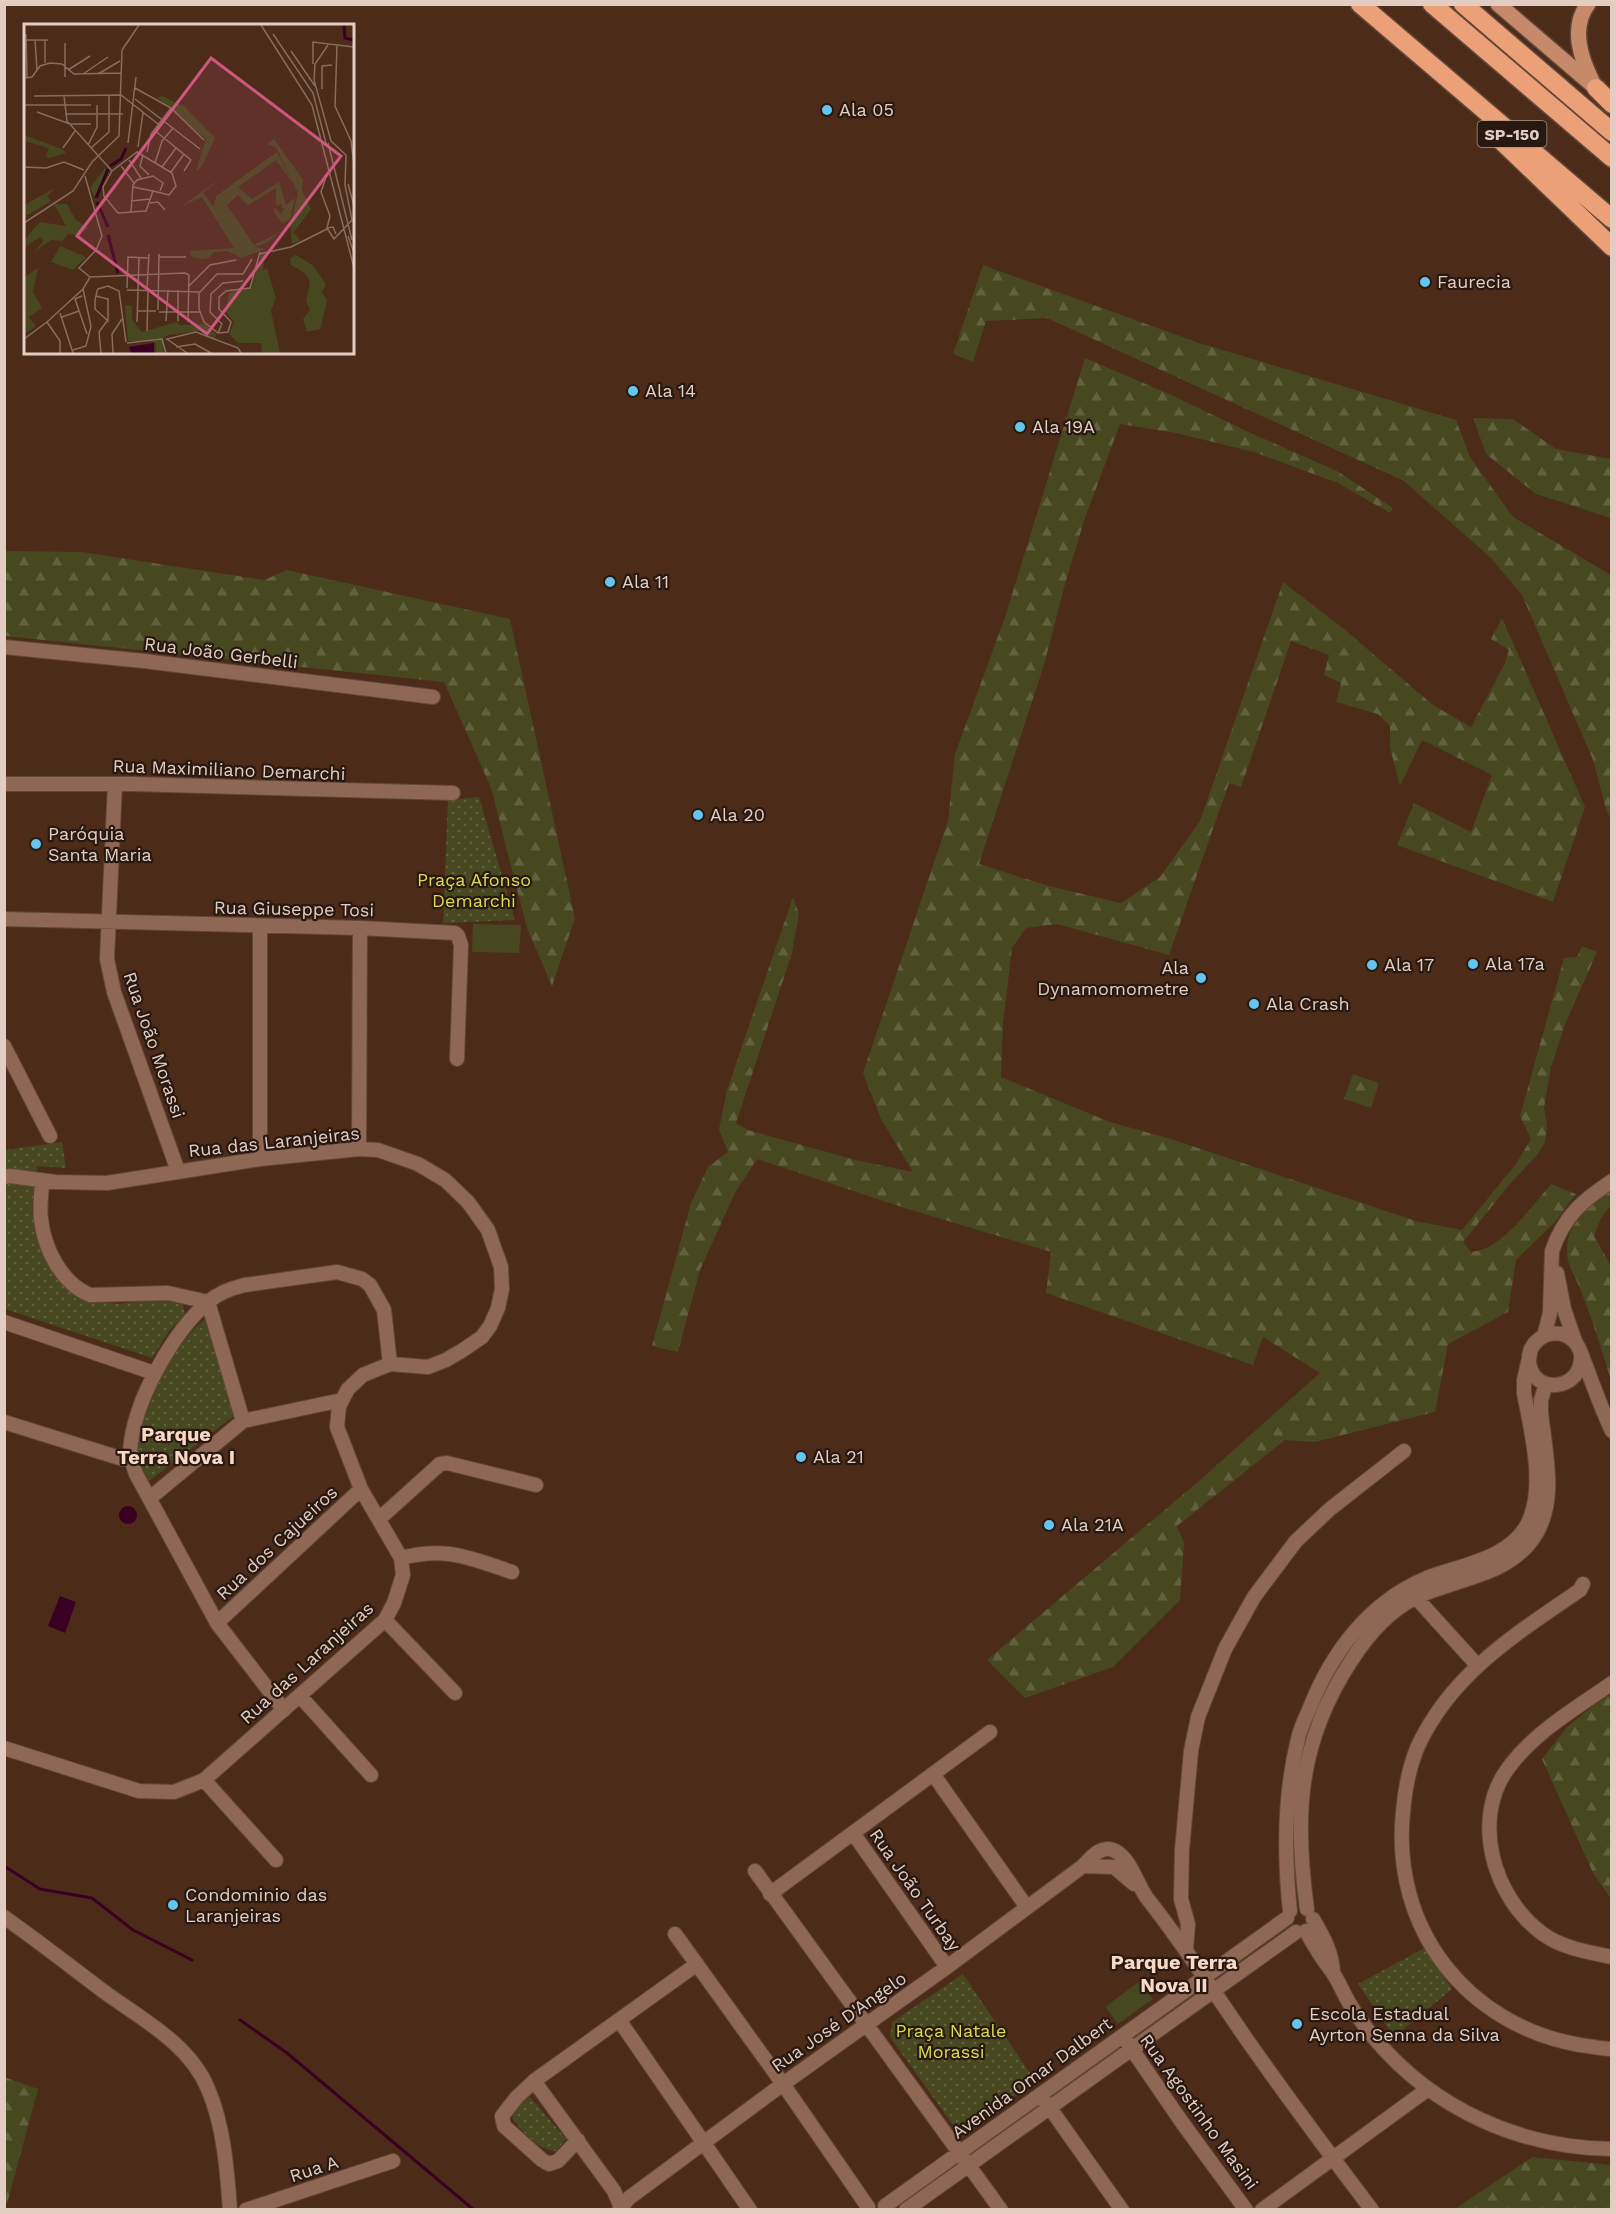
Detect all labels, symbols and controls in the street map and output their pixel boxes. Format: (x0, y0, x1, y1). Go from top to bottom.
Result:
inset map (24, 24, 354, 354)
place label: Ala 05 (839, 99, 894, 120)
marker: Ala 05 (820, 103, 834, 117)
road number: SP-150 (1478, 121, 1546, 147)
place label: Faurecia (1437, 271, 1511, 292)
marker: Faurecia (1418, 275, 1432, 289)
place label: Ala 14 (645, 380, 696, 401)
marker: Ala 14 (626, 384, 640, 398)
place label: Ala 19A (1032, 416, 1095, 437)
marker: Ala 19A (1013, 420, 1027, 434)
place label: Ala 11 (622, 571, 669, 592)
marker: Ala 11 (603, 575, 617, 589)
street label: Rua João Gerbelli (143, 633, 299, 672)
street label: Rua Maximiliano Demarchi (112, 755, 346, 784)
place label: Ala 20 (710, 804, 765, 825)
marker: Ala 20 (691, 808, 705, 822)
place label: Paróquia Santa Maria (48, 823, 152, 865)
marker: Paróquia Santa Maria (29, 837, 43, 851)
park label: Praça Afonso Demarchi (417, 869, 531, 911)
street label: Rua Giuseppe Tosi (214, 897, 374, 920)
place label: Ala 17a (1485, 953, 1545, 974)
place label: Ala 17 (1384, 954, 1434, 975)
place label: Ala Dynamomometre (1037, 957, 1189, 999)
marker: Ala 17a (1466, 957, 1480, 971)
marker: Ala 17 (1365, 958, 1379, 972)
street label: Rua João Morassi (120, 969, 189, 1121)
marker: Ala Dynamomometre (1194, 971, 1208, 985)
place label: Ala Crash (1266, 993, 1350, 1014)
marker: Ala Crash (1247, 997, 1261, 1011)
street label: Rua das Laranjeiras (187, 1122, 361, 1161)
district label: Parque Terra Nova I (117, 1422, 235, 1469)
place label: Ala 21 (813, 1446, 864, 1467)
marker: Ala 21 (794, 1450, 808, 1464)
street label: Rua dos Cajueiros (212, 1481, 341, 1604)
place label: Ala 21A (1061, 1514, 1124, 1535)
marker: Ala 21A (1042, 1518, 1056, 1532)
street label: Rua das Laranjeiras (236, 1597, 378, 1728)
street label: Rua João Turbay (865, 1825, 966, 1955)
place label: Condominio das Laranjeiras (185, 1884, 327, 1926)
marker: Condominio das Laranjeiras (166, 1898, 180, 1912)
district label: Parque Terra Nova II (1111, 1950, 1238, 1997)
street label: Rua José D'Angelo (767, 1967, 910, 2076)
place label: Escola Estadual Ayrton Senna da Silva (1309, 2003, 1500, 2045)
street label: Avenida Omar Dalbert (948, 2012, 1116, 2143)
marker: Escola Estadual Ayrton Senna da Silva (1290, 2017, 1304, 2031)
park label: Praça Natale Morassi (896, 2020, 1006, 2062)
street label: Rua Agostinho Masini (1136, 2030, 1263, 2194)
street label: Rua A (287, 2151, 341, 2186)

